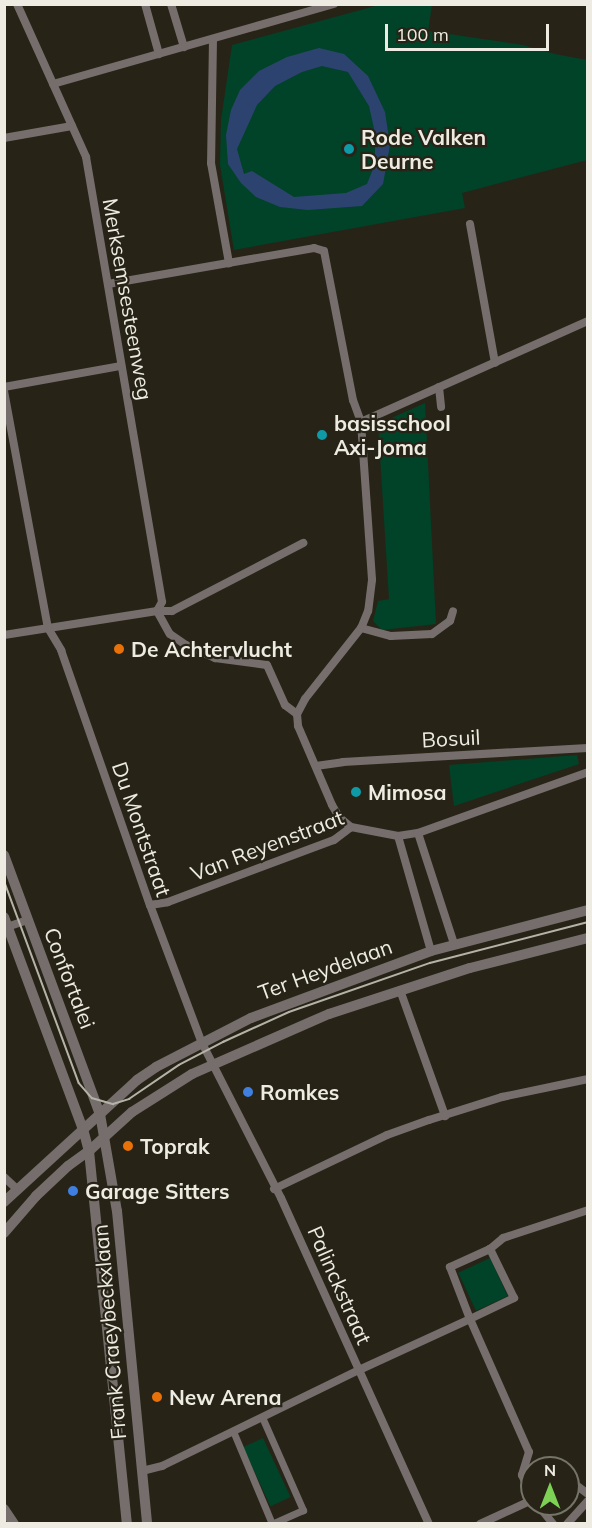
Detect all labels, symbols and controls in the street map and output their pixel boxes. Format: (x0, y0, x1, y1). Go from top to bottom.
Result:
scale bar (388, 12, 552, 50)
text: 100 m (396, 23, 449, 46)
place label: Rode Valken Deurne (361, 124, 486, 174)
marker: Rode Valken Deurne (342, 142, 356, 156)
street label: Merksemsesteenweg (98, 196, 158, 402)
place label: basisschool Axi-Joma (334, 410, 451, 460)
marker: basisschool Axi-Joma (315, 428, 329, 442)
place label: De Achtervlucht (131, 636, 292, 662)
marker: De Achtervlucht (112, 642, 126, 656)
street label: Bosuil (421, 724, 481, 752)
street label: Du Montstraat (107, 758, 177, 900)
place label: Mimosa (368, 779, 447, 805)
marker: Mimosa (349, 785, 363, 799)
street label: Van Reyenstraat (187, 804, 347, 886)
street label: Confortalei (39, 924, 101, 1032)
street label: Ter Heydelaan (255, 933, 395, 1005)
place label: Romkes (260, 1079, 339, 1105)
marker: Romkes (241, 1085, 255, 1099)
place label: Toprak (140, 1133, 210, 1159)
marker: Toprak (121, 1139, 135, 1153)
place label: Garage Sitters (85, 1178, 229, 1204)
marker: Garage Sitters (66, 1184, 80, 1198)
street label: Palinckstraat (303, 1222, 377, 1348)
street label: Frank Craeybeckxlaan (87, 1223, 131, 1441)
place label: New Arena (169, 1384, 282, 1410)
marker: New Arena (150, 1390, 164, 1404)
north arrow (520, 1456, 580, 1516)
text: N (544, 1460, 556, 1480)

